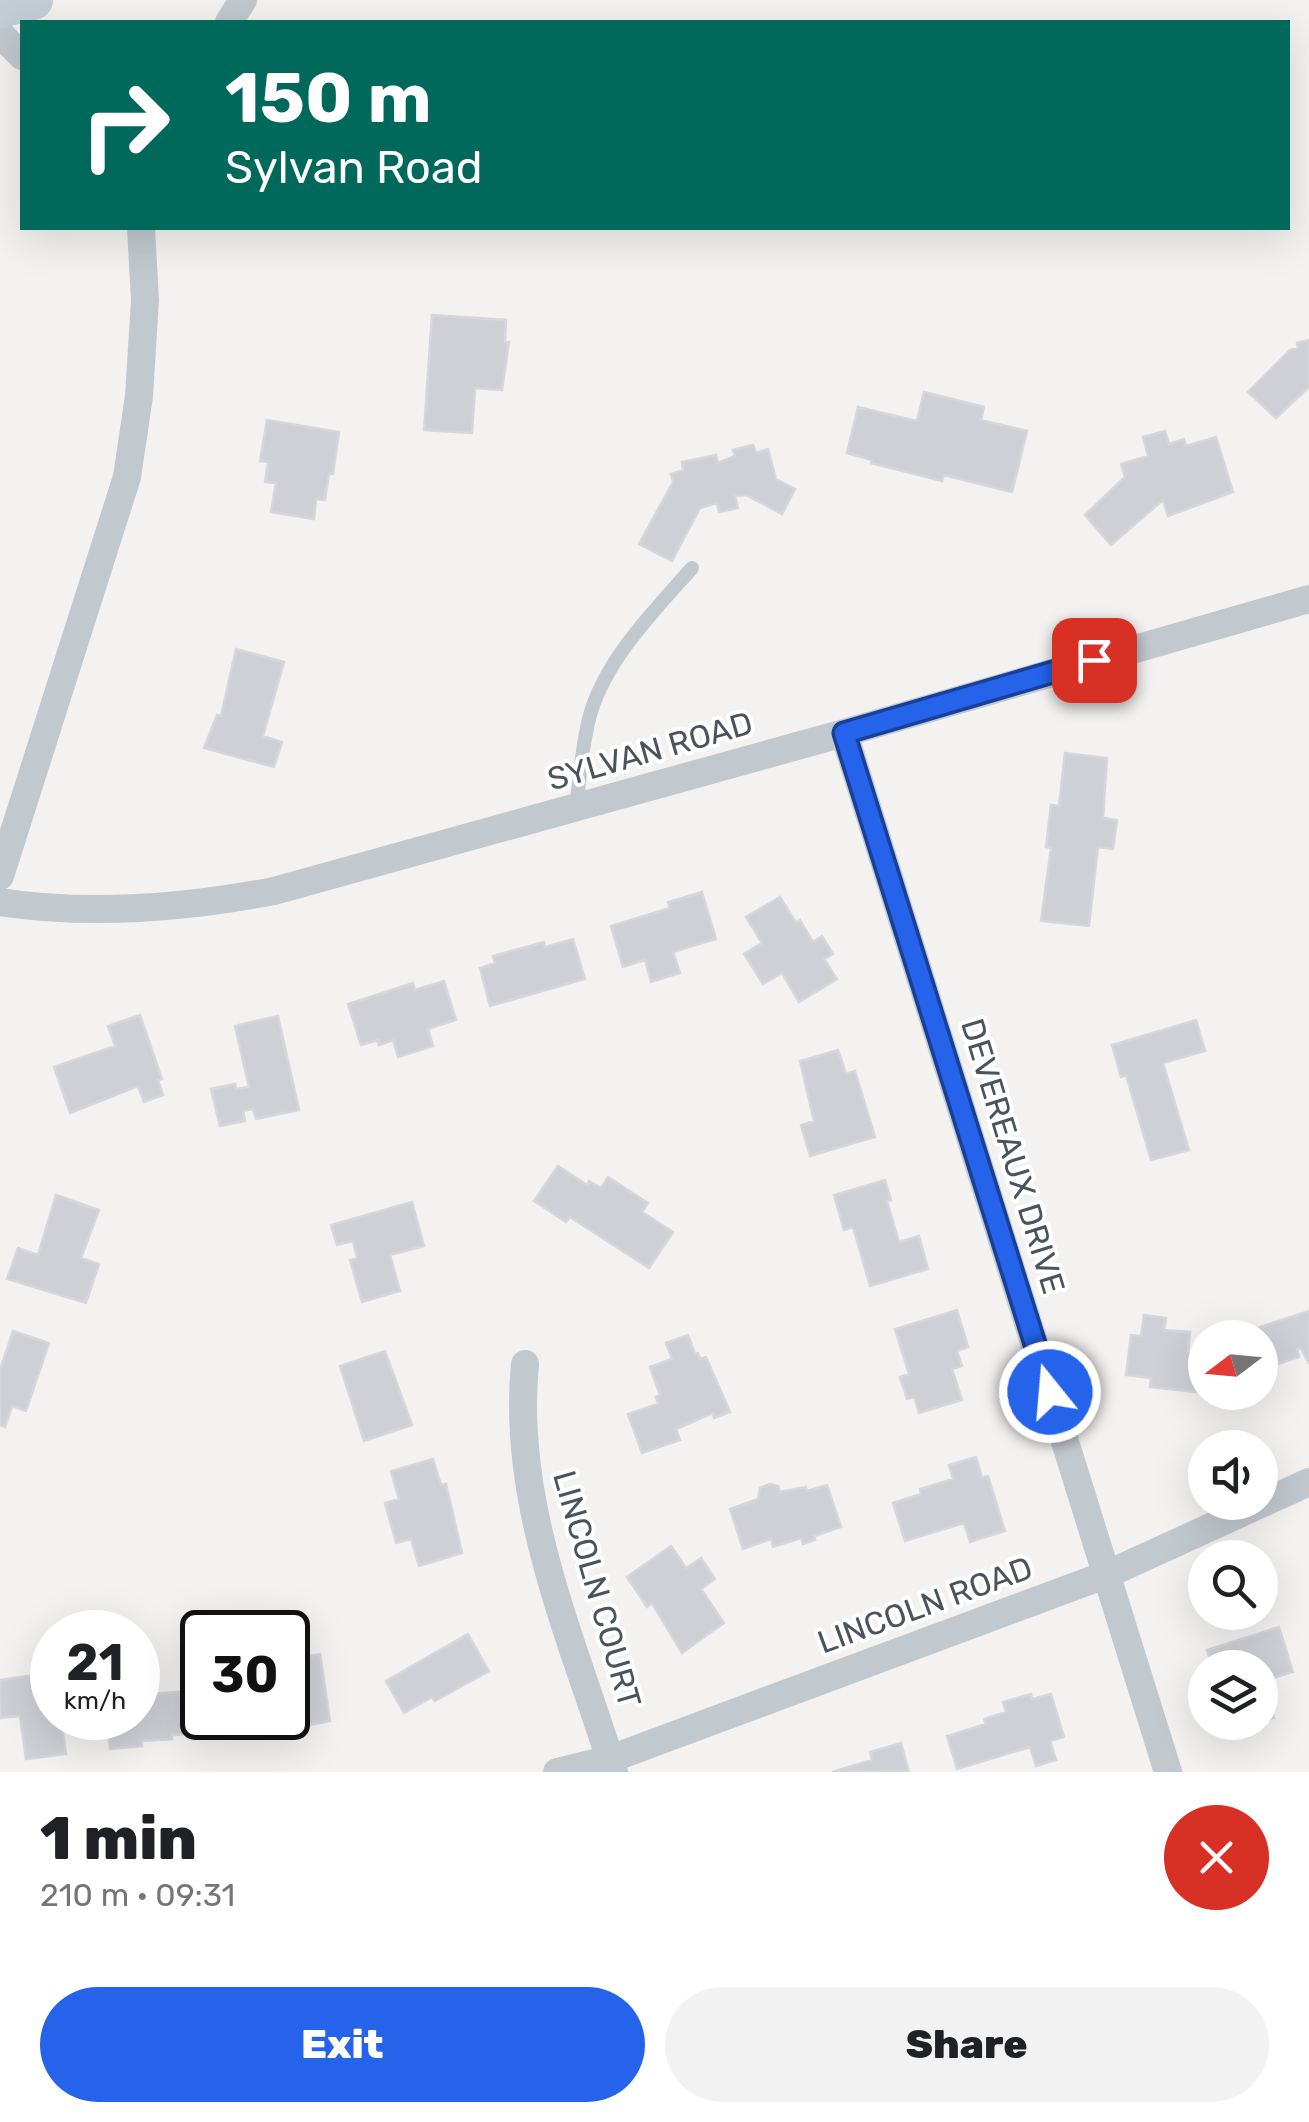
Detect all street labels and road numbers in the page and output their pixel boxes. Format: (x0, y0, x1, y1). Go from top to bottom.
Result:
street label: SYLVAN ROAD (543, 704, 757, 798)
street label: DEVEREAUX DRIVE (953, 1014, 1073, 1298)
street label: LINCOLN COURT (545, 1466, 649, 1712)
street label: LINCOLN ROAD (812, 1549, 1038, 1661)

